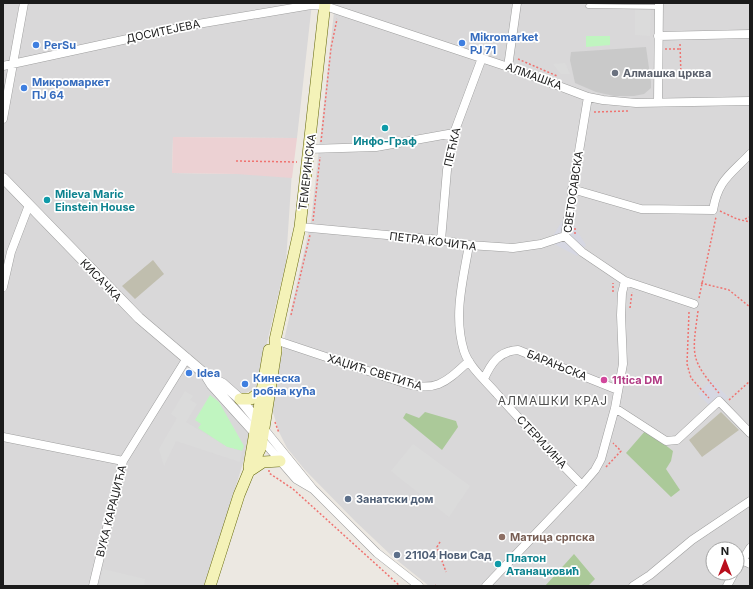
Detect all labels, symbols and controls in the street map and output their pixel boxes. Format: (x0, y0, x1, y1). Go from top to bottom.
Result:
street label: ДОСИТЕЈЕВА (125, 16, 202, 46)
place label: Mikromarket PJ 71 (470, 30, 538, 57)
place label: PerSu (44, 38, 76, 52)
marker: Mikromarket PJ 71 (457, 38, 467, 48)
marker: PerSu (31, 40, 41, 50)
street label: АЛМАШКА (504, 59, 564, 93)
place label: Алмашка црква (623, 66, 711, 80)
marker: Алмашка црква (610, 68, 620, 78)
place label: Микромаркет ПЈ 64 (32, 75, 110, 102)
marker: Микромаркет ПЈ 64 (19, 83, 29, 93)
marker: Инфо-Граф (380, 123, 390, 133)
street label: ПЕЋКА (441, 126, 463, 168)
street label: ТЕМЕРИНСКА (295, 133, 319, 211)
place label: Инфо-Граф (353, 134, 417, 148)
street label: СВЕТОСАВСКА (560, 150, 586, 234)
place label: Mileva Maric Einstein House (55, 187, 136, 214)
marker: Mileva Maric Einstein House (42, 195, 52, 205)
street label: ПЕТРА КОЧИЋА (389, 229, 478, 253)
street label: КИСАЧКА (77, 256, 125, 304)
street label: БАРАЊСКА (525, 347, 590, 384)
street label: ХАЏИЋ СВЕТИЋА (326, 351, 425, 393)
place label: Idea (197, 366, 220, 380)
marker: Idea (184, 368, 194, 378)
place label: Кинеска робна кућа (253, 371, 316, 398)
place label: 11tica DM (612, 373, 662, 387)
marker: 11tica DM (599, 375, 609, 385)
marker: Кинеска робна кућа (240, 379, 250, 389)
district label: АЛМАШКИ КРАЈ (498, 393, 608, 408)
street label: СТЕРИЈИНА (514, 413, 570, 472)
street label: ВУКА КАРАЏИЋА (93, 463, 129, 559)
place label: Занатски дом (356, 492, 433, 506)
marker: Занатски дом (343, 494, 353, 504)
place label: Матица српска (510, 530, 595, 544)
marker: Матица српска (497, 532, 507, 542)
north arrow (705, 541, 745, 581)
text: N (721, 544, 729, 558)
place label: 21104 Нови Сад (405, 548, 492, 562)
marker: 21104 Нови Сад (392, 550, 402, 560)
place label: Платон Атанацковић (506, 551, 579, 578)
marker: Платон Атанацковић (493, 559, 503, 569)

